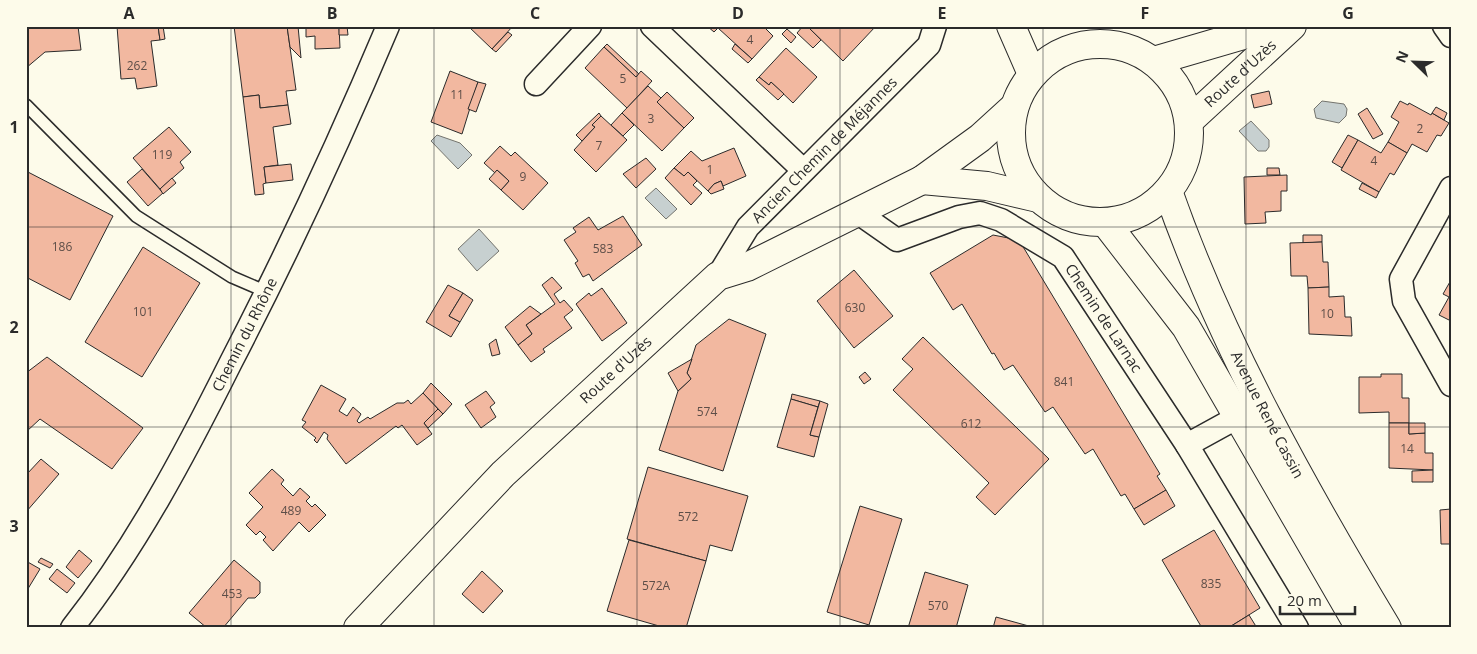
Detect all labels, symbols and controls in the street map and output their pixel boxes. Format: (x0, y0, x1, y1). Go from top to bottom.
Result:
text: A (123, 2, 135, 24)
text: B (327, 2, 337, 24)
text: C (530, 2, 540, 24)
text: D (732, 2, 744, 24)
text: E (938, 2, 947, 24)
text: F (1141, 2, 1149, 24)
text: G (1342, 2, 1354, 24)
house number: 4 (747, 31, 754, 48)
street label: Route d'Uzès (1199, 35, 1280, 111)
north arrow (1390, 38, 1440, 88)
text: N (1391, 48, 1413, 66)
house number: 262 (127, 57, 147, 74)
house number: 5 (620, 70, 627, 87)
street label: Ancien Chemin de Méjannes (747, 72, 901, 227)
house number: 11 (450, 86, 464, 103)
house number: 3 (648, 110, 655, 127)
text: 1 (9, 116, 19, 138)
house number: 2 (1417, 120, 1424, 137)
house number: 7 (596, 137, 603, 154)
house number: 119 (152, 146, 172, 163)
house number: 4 (1371, 152, 1378, 169)
house number: 1 (707, 161, 713, 178)
house number: 9 (520, 168, 527, 185)
house number: 186 (52, 238, 72, 255)
house number: 583 (593, 240, 613, 257)
street label: Chemin de Larnac (1061, 259, 1147, 376)
street label: Chemin du Rhône (207, 274, 281, 395)
house number: 630 (845, 299, 865, 316)
house number: 101 (133, 303, 153, 320)
house number: 10 (1320, 305, 1334, 322)
text: 2 (9, 316, 19, 338)
street label: Route d'Uzès (575, 331, 656, 408)
street label: Avenue René Cassin (1227, 347, 1309, 481)
house number: 841 (1054, 373, 1074, 390)
house number: 574 (697, 403, 717, 420)
house number: 612 (961, 415, 981, 432)
house number: 14 (1400, 440, 1414, 457)
house number: 489 (281, 502, 301, 519)
house number: 572 (678, 508, 698, 525)
text: 3 (9, 515, 19, 537)
house number: 835 (1201, 575, 1221, 592)
house number: 572A (642, 577, 670, 594)
scale bar (1280, 584, 1354, 616)
house number: 453 (222, 585, 242, 602)
text: 20 m (1287, 590, 1322, 610)
house number: 570 (928, 597, 948, 614)

